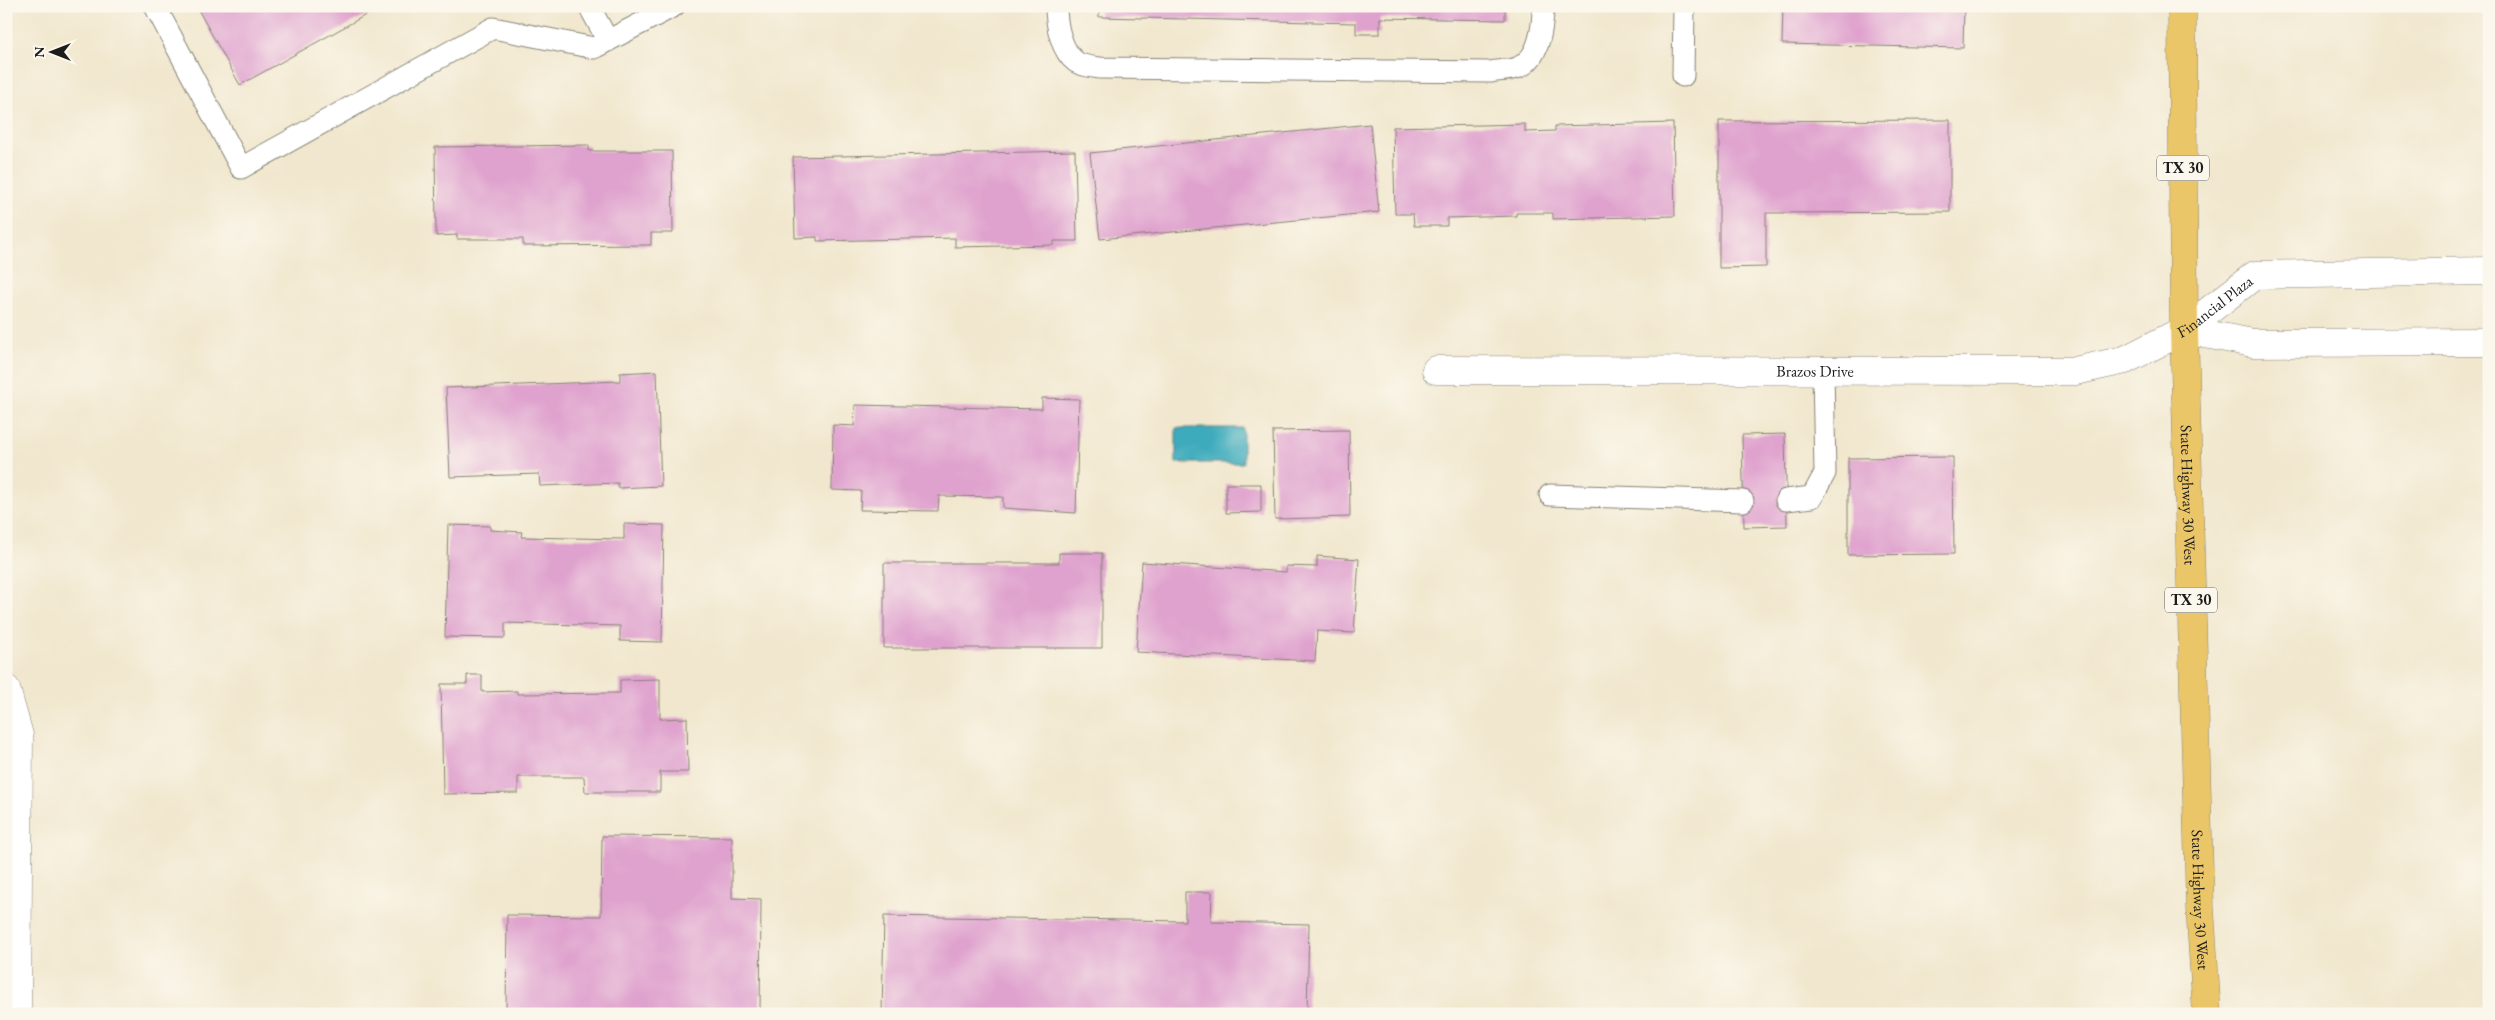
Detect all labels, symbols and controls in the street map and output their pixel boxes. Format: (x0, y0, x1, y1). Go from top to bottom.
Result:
north arrow (28, 28, 78, 78)
text: N (30, 46, 48, 58)
road number: TX 30 (2157, 156, 2209, 180)
street label: Financial Plaza (2174, 270, 2258, 343)
street label: Brazos Drive (1776, 361, 1854, 382)
street label: State Highway 30 West (2176, 425, 2201, 565)
road number: TX 30 (2165, 588, 2217, 612)
street label: State Highway 30 West (2187, 829, 2214, 971)

